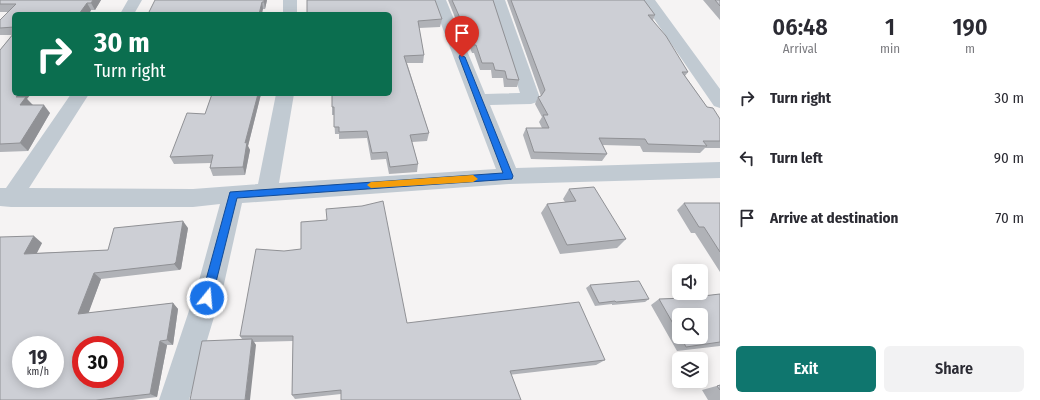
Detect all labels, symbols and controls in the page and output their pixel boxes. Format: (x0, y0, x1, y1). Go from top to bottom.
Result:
text: 06:48 (772, 13, 828, 41)
text: 1 (885, 13, 895, 41)
text: 190 (953, 13, 988, 41)
pin (445, 16, 479, 57)
icon: arrive (451, 22, 473, 44)
text: 30 m (94, 26, 150, 59)
icon: right (28, 28, 80, 80)
text: Arrival (783, 41, 817, 56)
text: min (880, 41, 900, 56)
text: m (965, 41, 975, 56)
text: Turn right (94, 60, 166, 82)
icon: right (736, 87, 758, 109)
text: Turn right (770, 89, 831, 107)
text: 30 m (994, 89, 1024, 107)
icon: left (736, 147, 758, 169)
text: Turn left (770, 149, 823, 167)
text: 90 m (994, 149, 1024, 167)
icon: arrive (736, 207, 758, 229)
text: Arrive at destination (770, 209, 898, 227)
text: 70 m (995, 209, 1024, 227)
map controls (672, 264, 708, 388)
button: sound (672, 264, 708, 300)
position arrow (186, 277, 228, 319)
button: search (672, 308, 708, 344)
speed limit sign: 30 (72, 336, 124, 388)
text: 19 (29, 345, 47, 369)
button: Exit (736, 346, 876, 392)
button: Share (884, 346, 1024, 392)
button: layers (672, 352, 708, 388)
text: km/h (27, 366, 49, 378)

